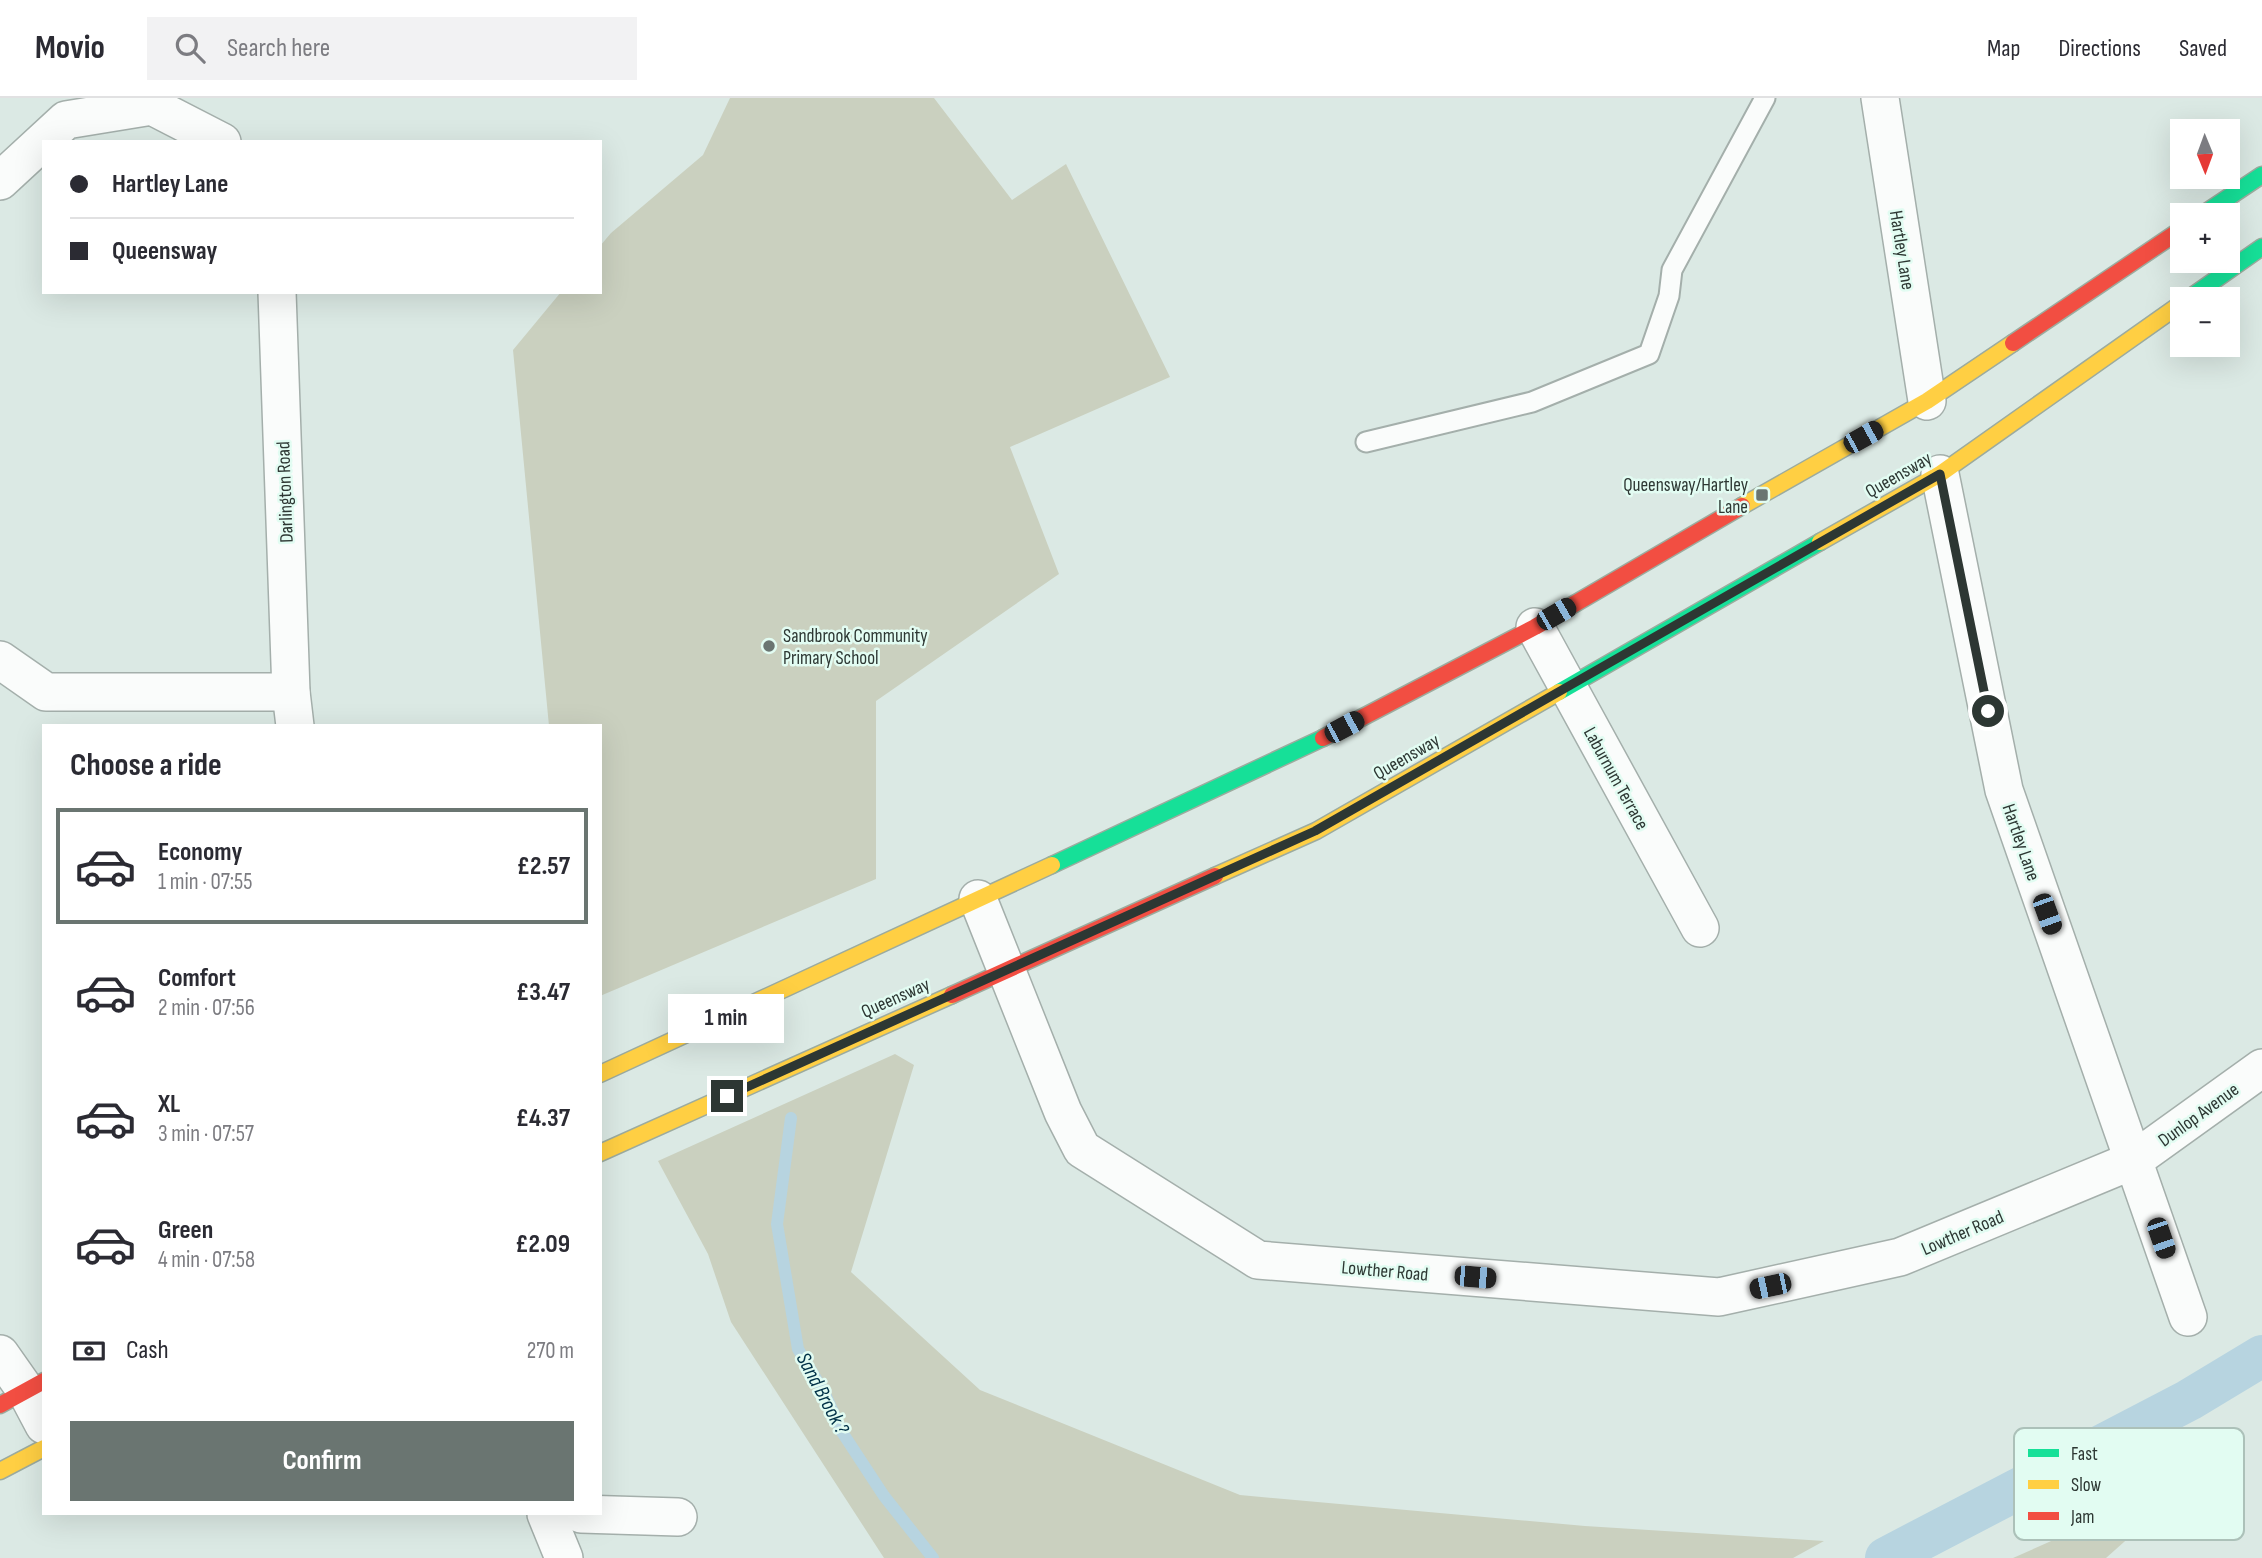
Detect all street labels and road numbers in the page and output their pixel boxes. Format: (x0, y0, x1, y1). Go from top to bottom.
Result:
street label: Hartley Lane (1884, 209, 1919, 292)
street label: Darlington Road (272, 441, 299, 543)
street label: Queensway (1862, 447, 1936, 503)
street label: Laburnum Terrace (1578, 723, 1653, 834)
street label: Queensway (1370, 729, 1444, 785)
street label: Hartley Lane (1997, 801, 2044, 884)
street label: Queensway (858, 973, 934, 1024)
street label: Dunlop Avenue (2154, 1078, 2244, 1152)
street label: Lowther Road (1918, 1206, 2007, 1261)
street label: Lowther Road (1341, 1256, 1429, 1287)

